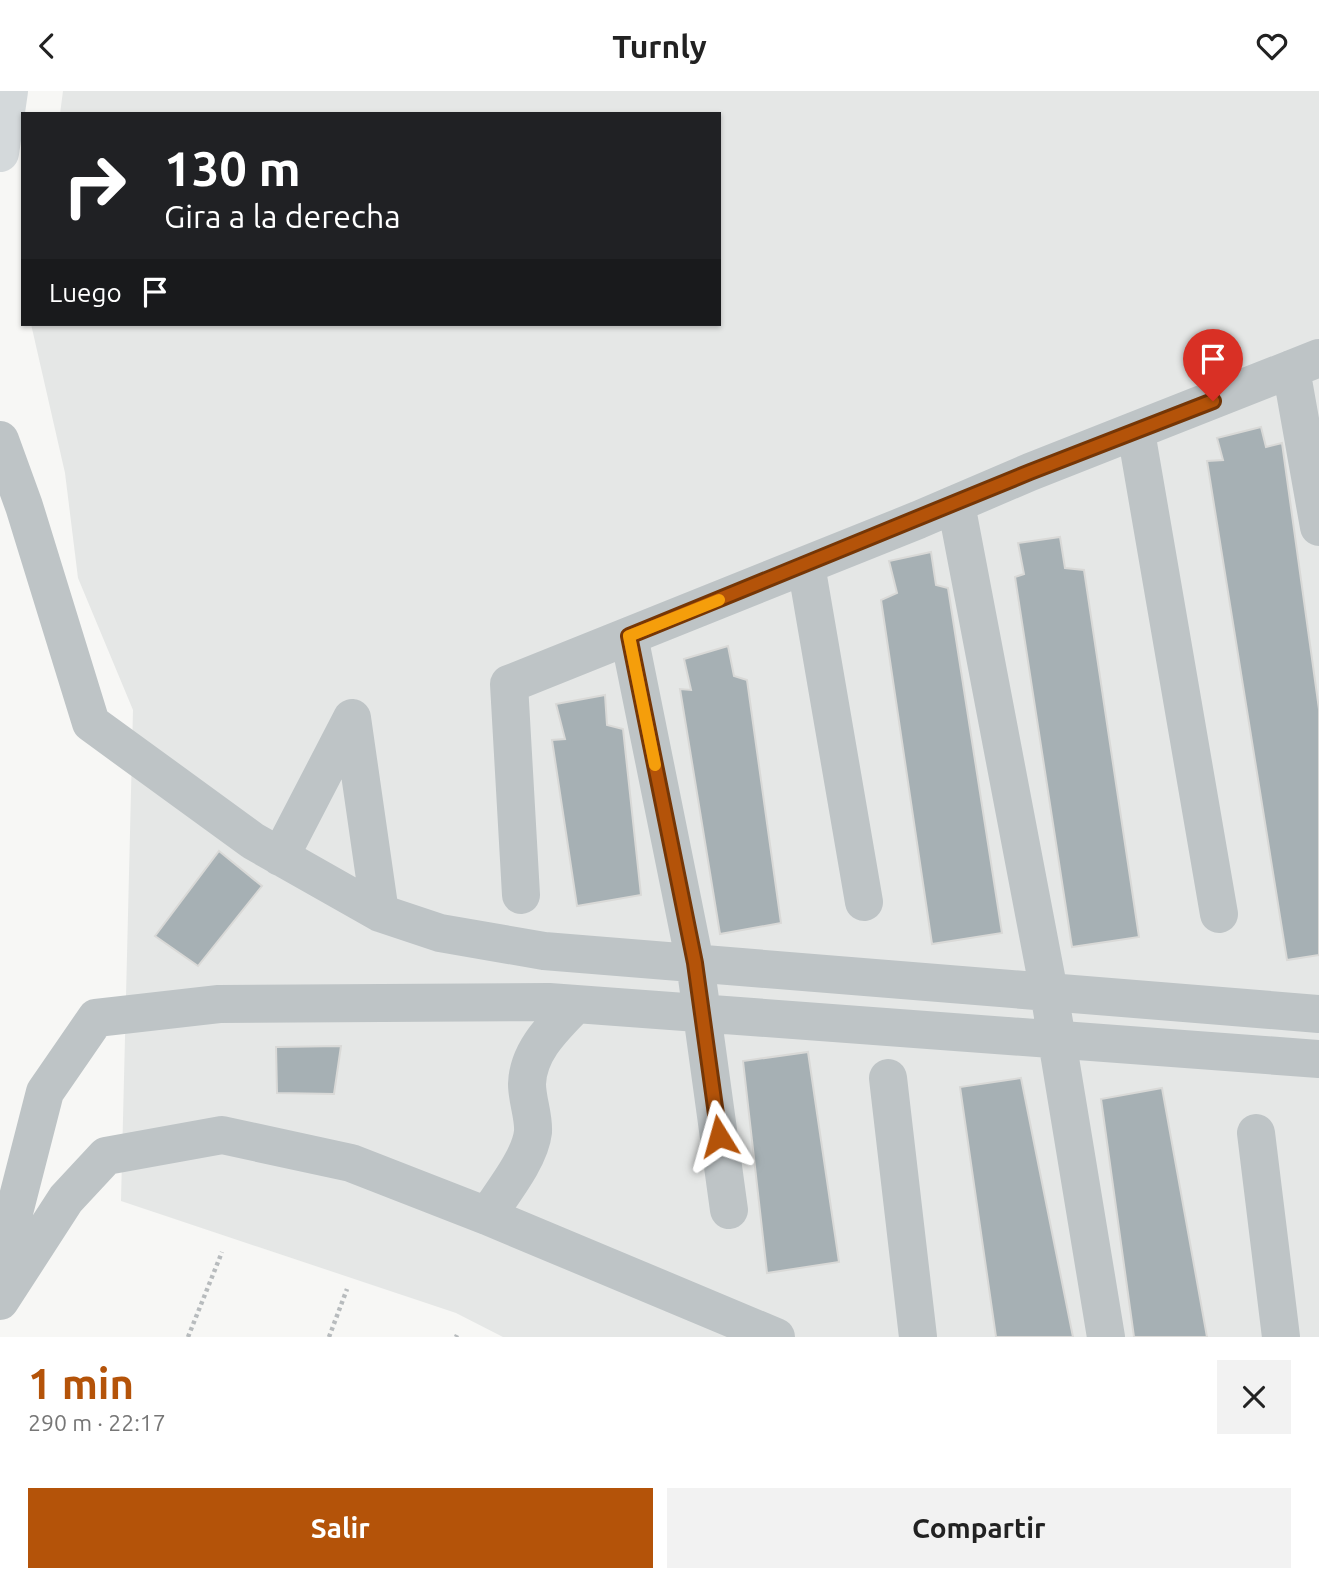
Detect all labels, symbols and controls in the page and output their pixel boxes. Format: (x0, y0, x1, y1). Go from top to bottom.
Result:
icon: back (28, 27, 66, 65)
icon: heart (1253, 27, 1291, 65)
text: Turnly (612, 28, 707, 64)
icon: right (49, 140, 140, 231)
text: 130 m (164, 140, 301, 195)
text: Gira a la derecha (164, 198, 401, 234)
icon: arrive (136, 273, 174, 311)
text: Luego (49, 278, 122, 307)
pin (1183, 329, 1243, 401)
icon: arrive (1194, 340, 1232, 378)
position arrow (682, 1099, 756, 1173)
text: 1 min (28, 1360, 134, 1407)
button: close (1217, 1360, 1291, 1434)
text: 290 m · 22:17 (28, 1410, 166, 1435)
button: Salir (28, 1488, 653, 1568)
button: Compartir (667, 1488, 1291, 1568)

